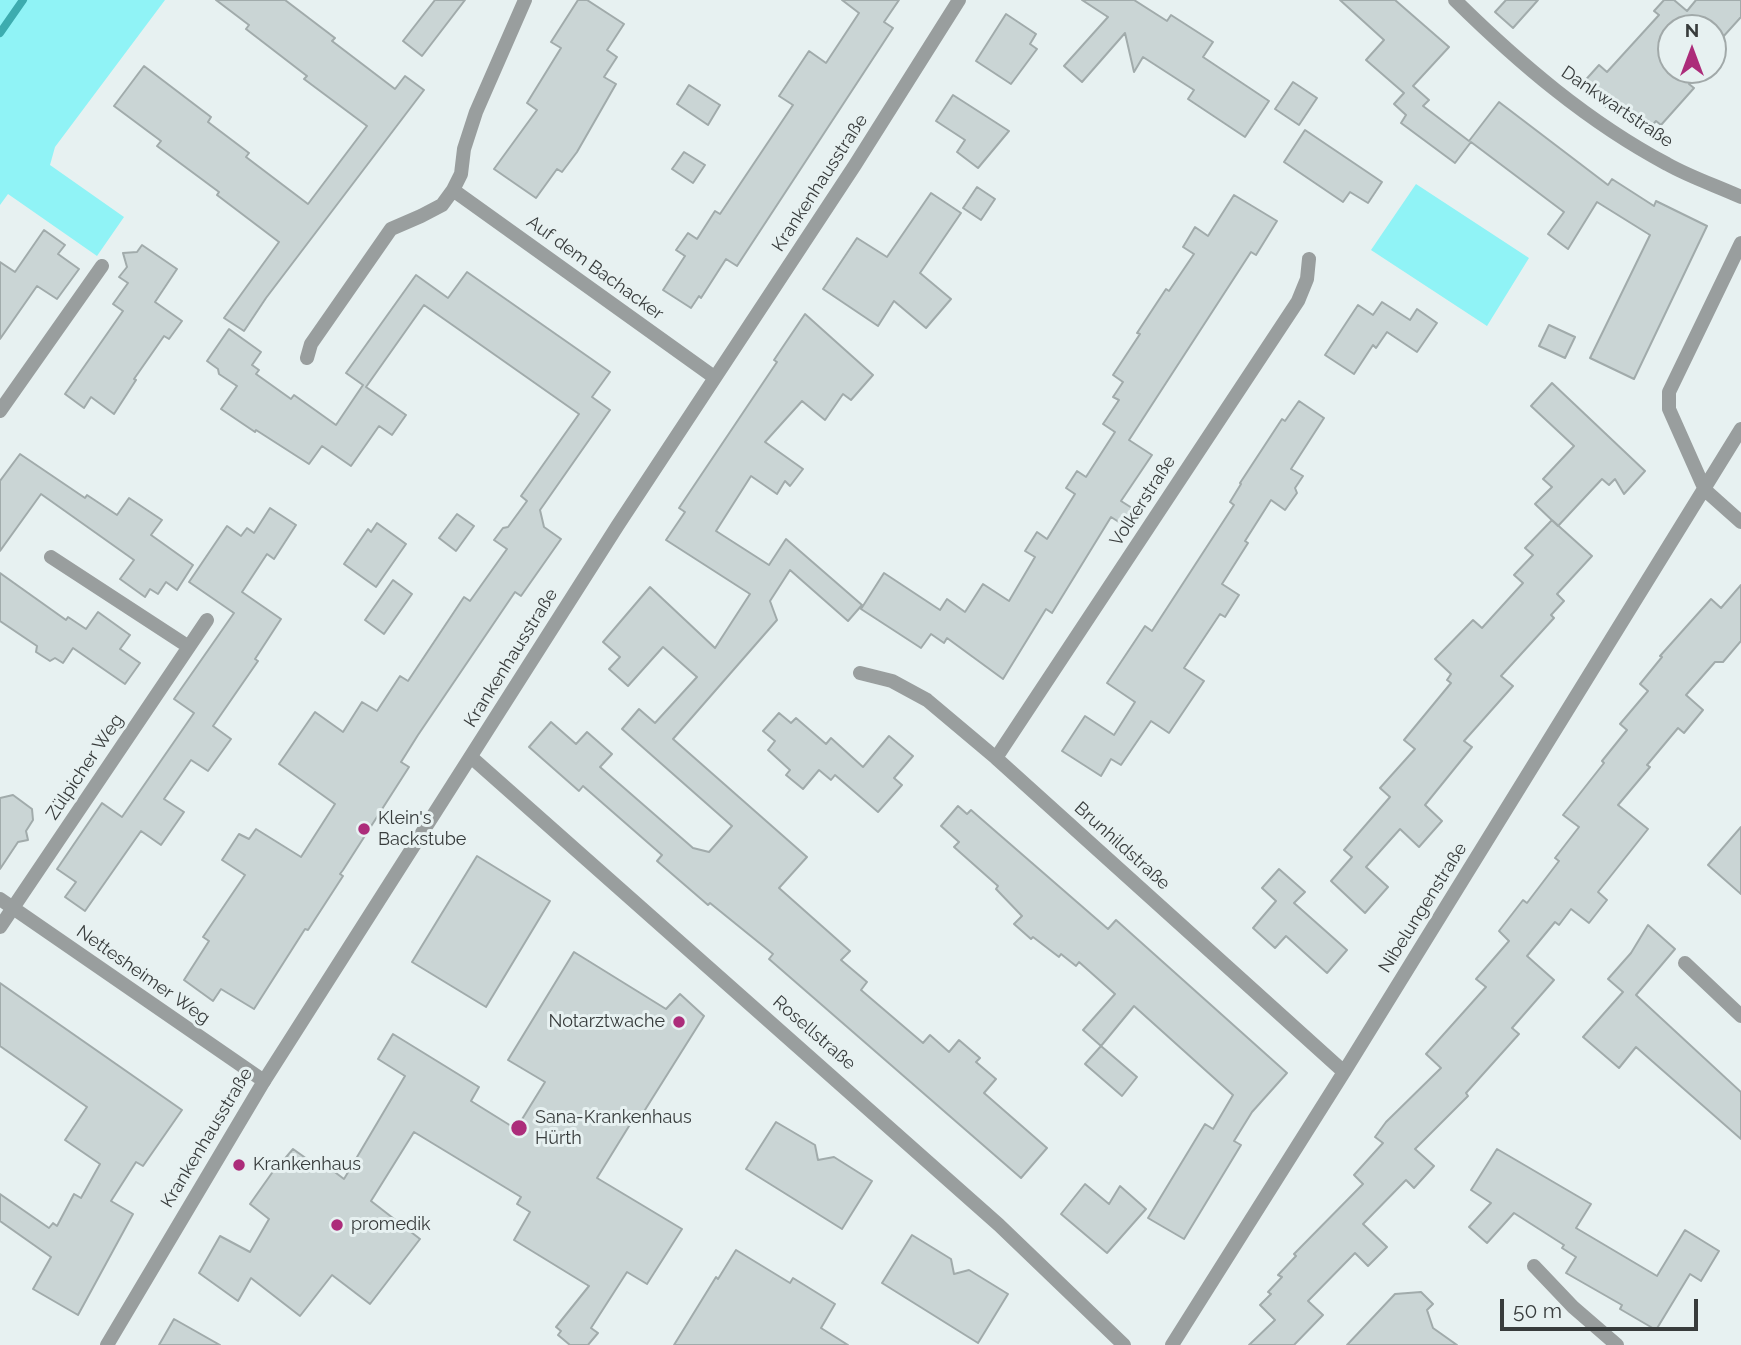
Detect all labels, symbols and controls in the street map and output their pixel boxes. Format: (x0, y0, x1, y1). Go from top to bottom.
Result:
north arrow (1657, 14, 1727, 84)
text: N (1685, 19, 1699, 41)
street label: Dankwartstraße (1557, 62, 1677, 152)
street label: Krankenhausstraße (768, 110, 872, 256)
street label: Auf dem Bachacker (522, 211, 668, 325)
street label: Volkerstraße (1106, 452, 1180, 550)
street label: Krankenhausstraße (460, 585, 562, 731)
street label: Zülpicher Weg (42, 710, 128, 824)
street label: Brunhildstraße (1070, 797, 1174, 895)
place label: Klein's Backstube (378, 808, 466, 850)
marker: Klein's Backstube (356, 821, 372, 837)
street label: Nibelungenstraße (1374, 839, 1472, 977)
street label: Nettesheimer Weg (72, 921, 214, 1029)
street label: Rosellstraße (768, 991, 860, 1075)
place label: Notarztwache (548, 1011, 665, 1033)
marker: Notarztwache (671, 1014, 687, 1030)
street label: Krankenhausstraße (157, 1064, 257, 1212)
place label: Sana-Krankenhaus Hürth (535, 1107, 692, 1150)
marker: Sana-Krankenhaus Hürth (509, 1118, 529, 1138)
place label: Krankenhaus (253, 1154, 361, 1176)
marker: Krankenhaus (231, 1157, 247, 1173)
place label: promedik (351, 1214, 431, 1236)
marker: promedik (329, 1217, 345, 1233)
scale bar (1503, 1286, 1701, 1330)
text: 50 m (1513, 1298, 1562, 1323)

